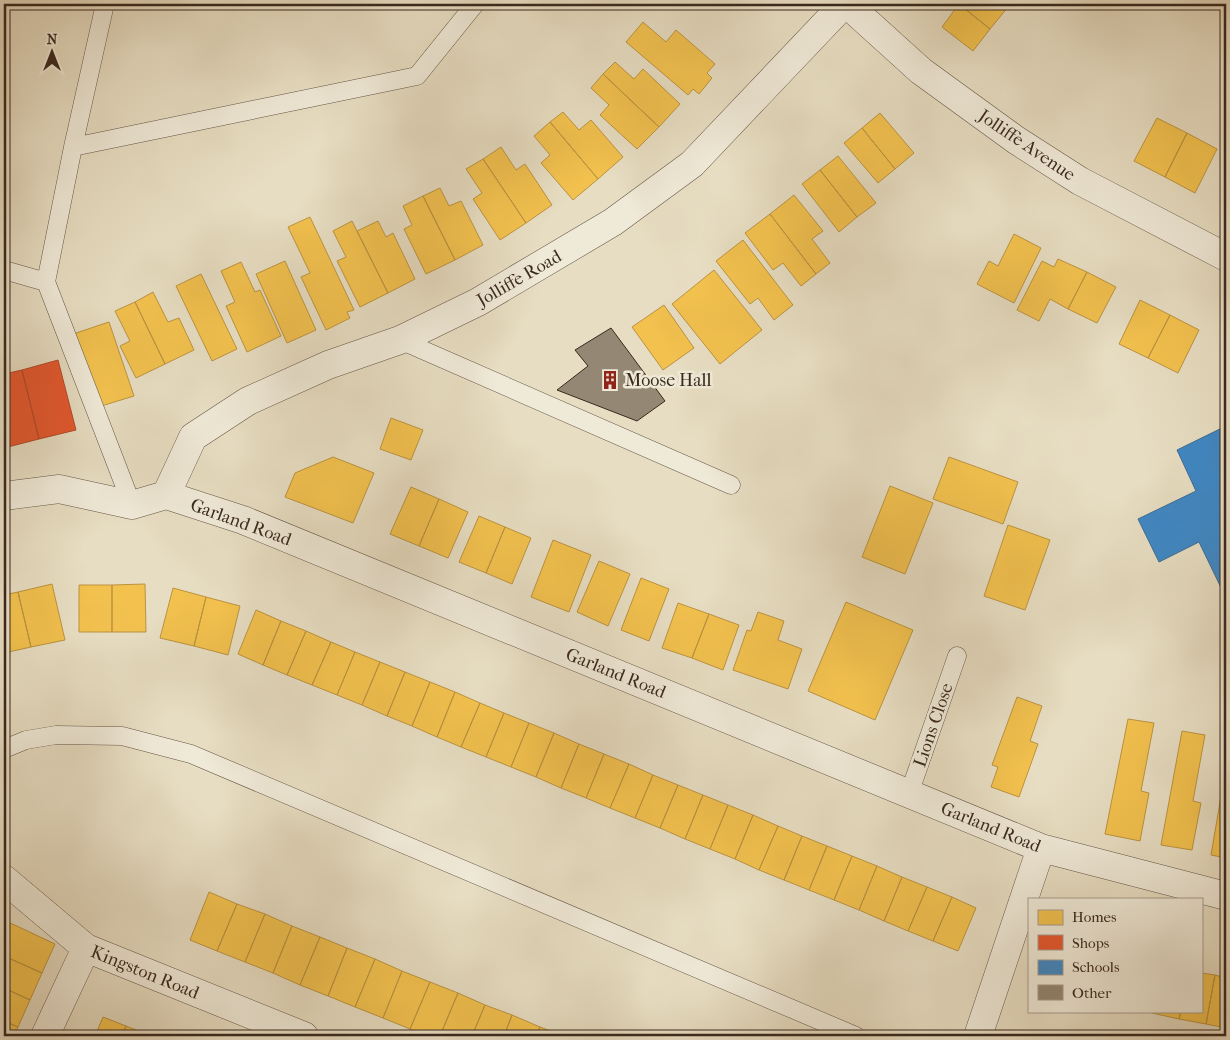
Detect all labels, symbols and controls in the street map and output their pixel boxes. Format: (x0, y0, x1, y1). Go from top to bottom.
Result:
north arrow (28, 28, 78, 78)
text: N (47, 31, 58, 48)
street label: Jolliffe Avenue (973, 104, 1079, 186)
street label: Jolliffe Road (472, 246, 565, 312)
building icon: Moose Hall (599, 369, 621, 391)
place label: Moose Hall (625, 370, 711, 391)
street label: Garland Road (187, 494, 294, 551)
street label: Garland Road (563, 644, 669, 703)
street label: Lions Close (909, 680, 958, 770)
street label: Garland Road (938, 798, 1044, 857)
legend (1028, 898, 1202, 1012)
text: Homes (1072, 908, 1117, 926)
text: Shops (1072, 934, 1110, 952)
street label: Kingston Road (88, 941, 202, 1004)
text: Schools (1072, 958, 1120, 976)
text: Other (1072, 984, 1112, 1002)

